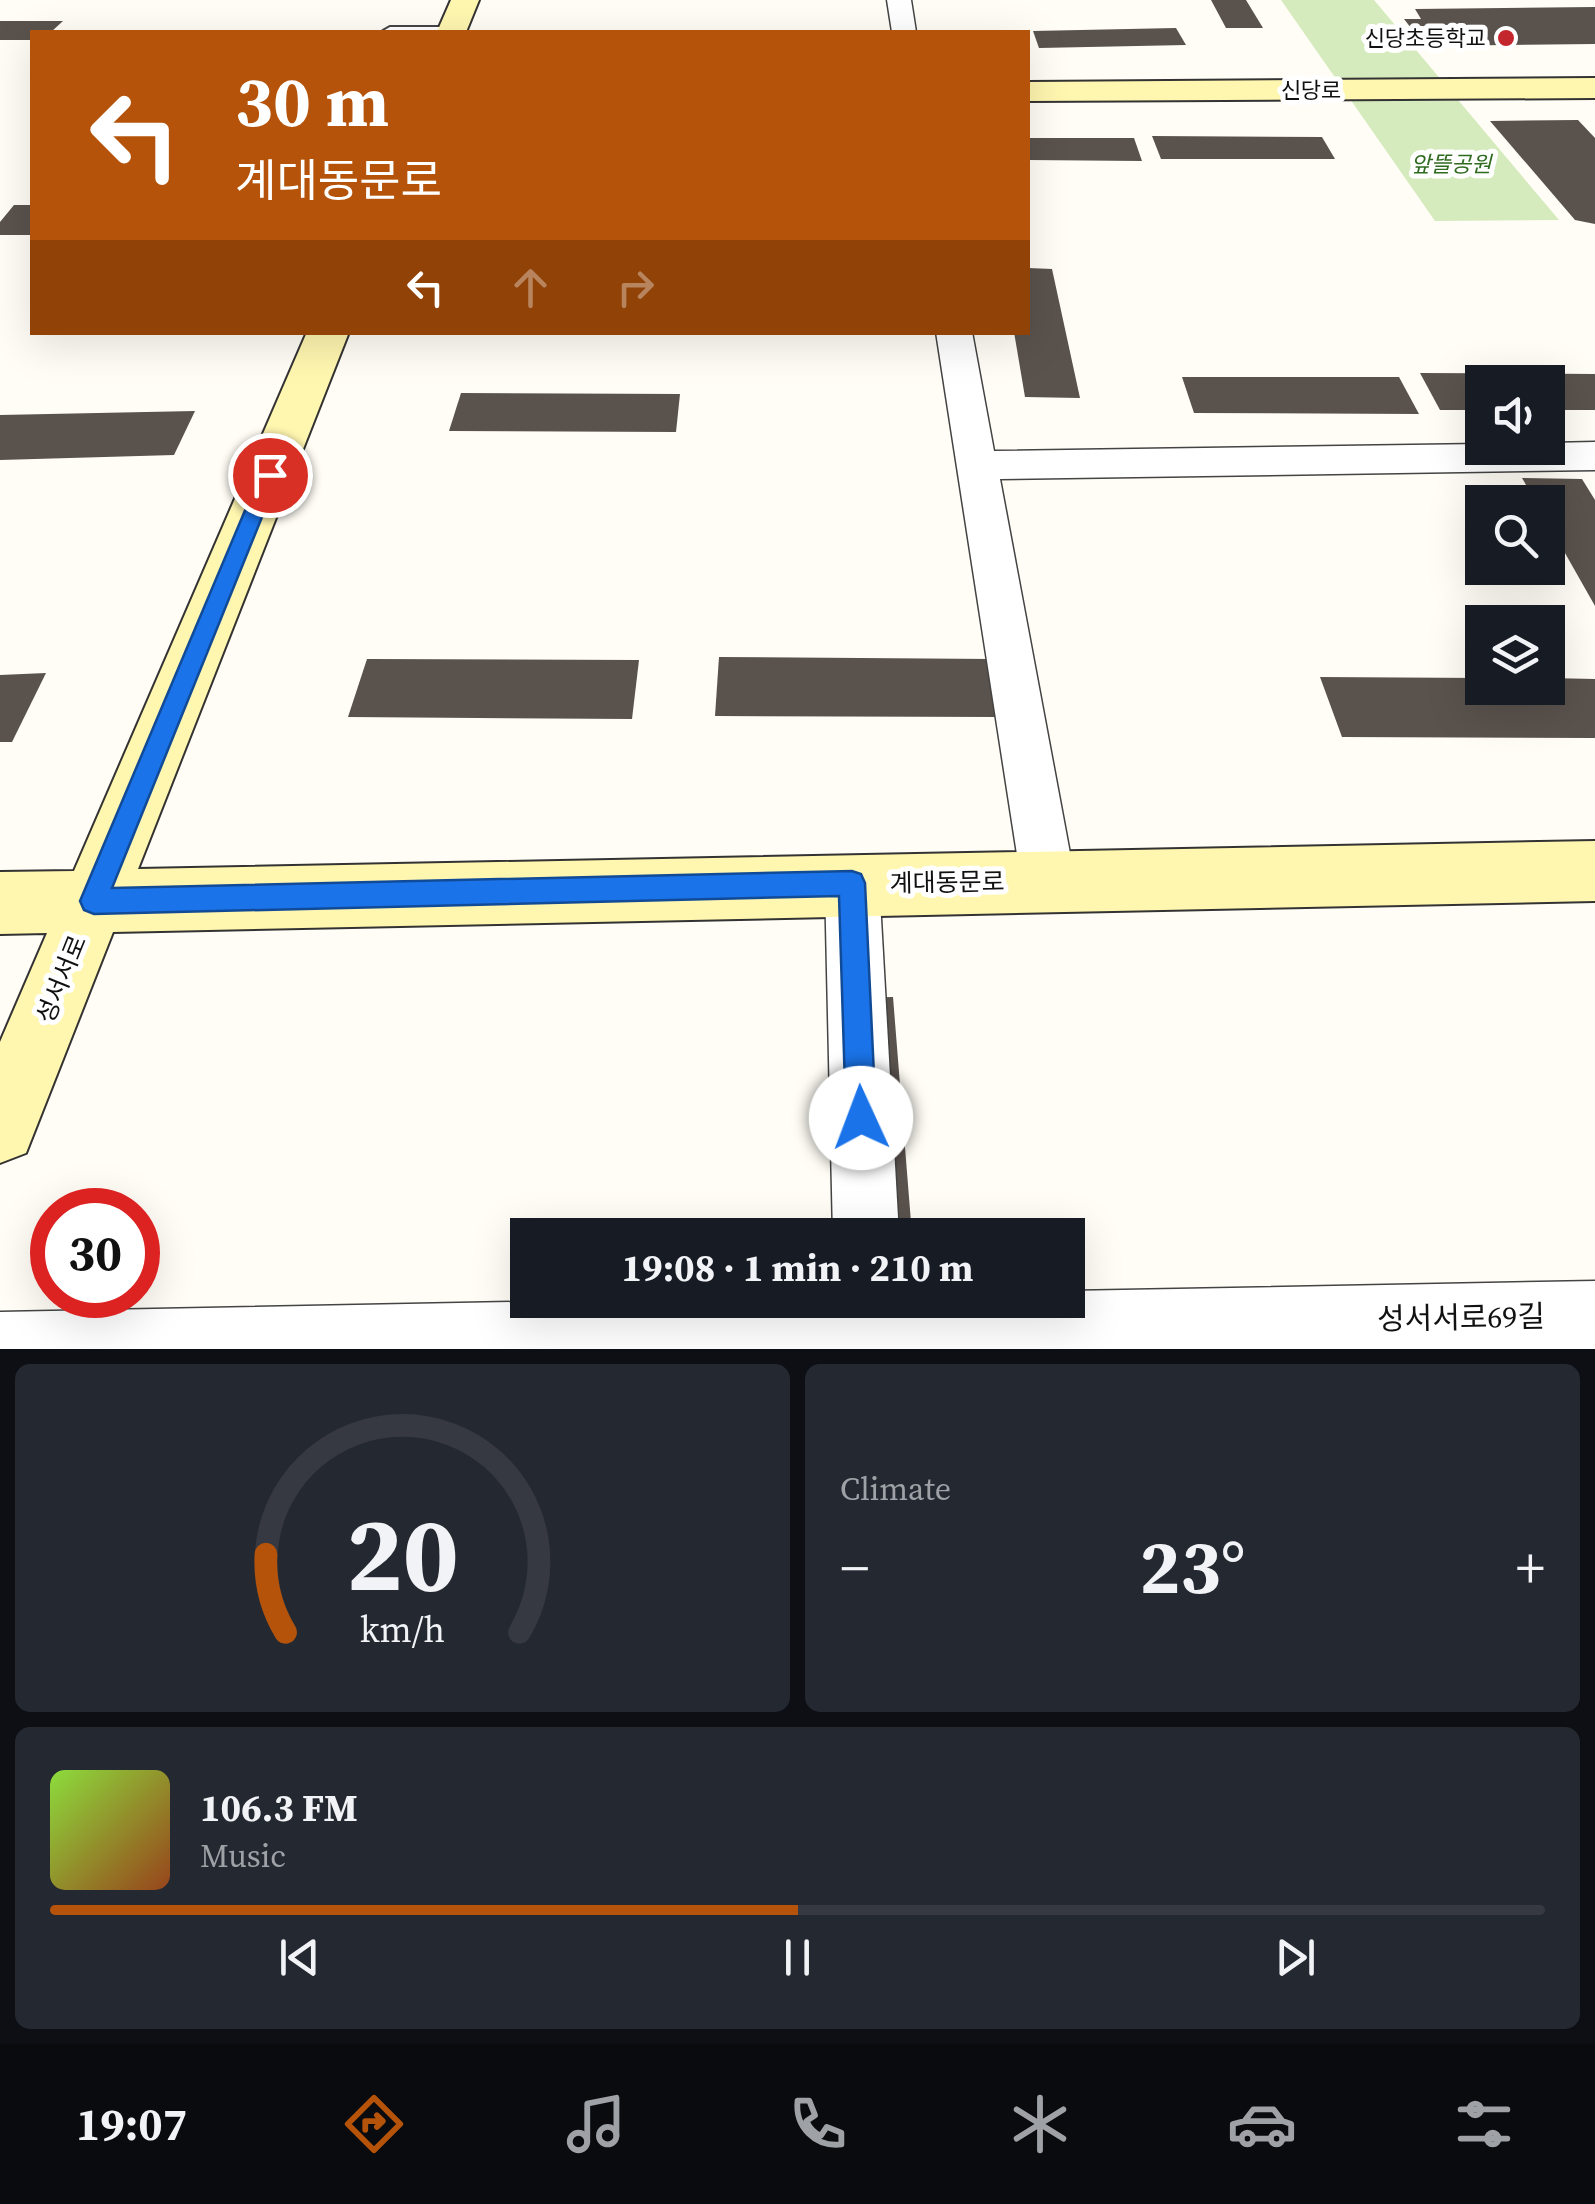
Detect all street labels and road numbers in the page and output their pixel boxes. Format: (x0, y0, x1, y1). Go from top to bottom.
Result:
street label: 신당로 (1281, 75, 1341, 105)
street label: 계대동문로 (889, 864, 1005, 900)
street label: 성서서로 (28, 930, 94, 1028)
street label: 성서서로69길 (1377, 1296, 1545, 1339)

